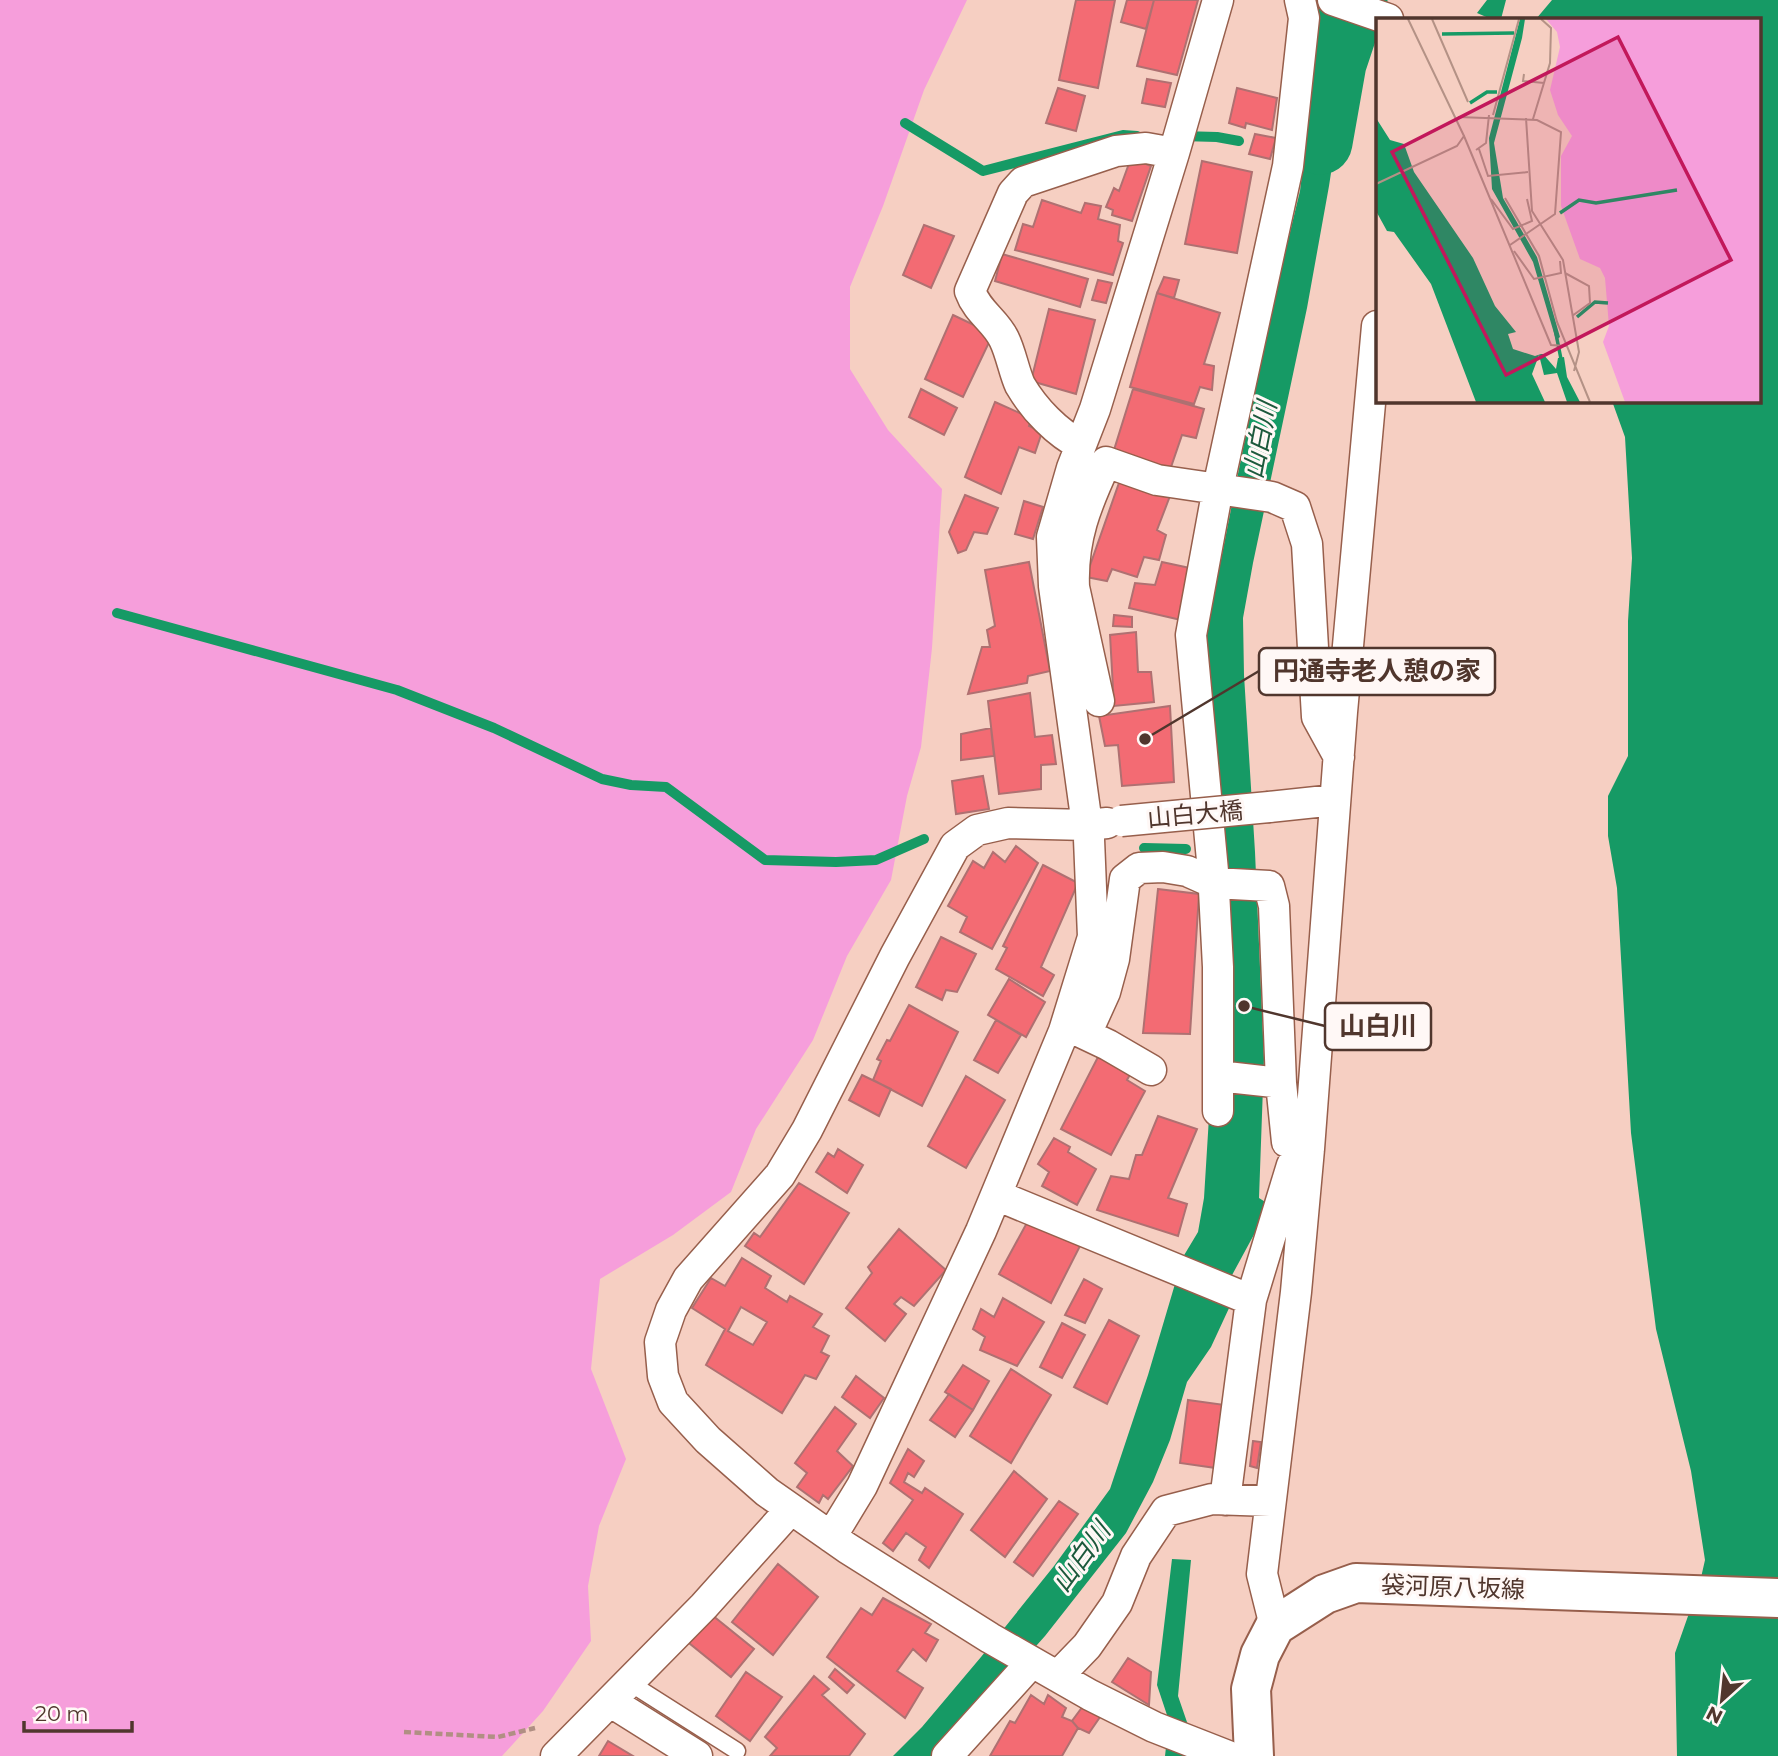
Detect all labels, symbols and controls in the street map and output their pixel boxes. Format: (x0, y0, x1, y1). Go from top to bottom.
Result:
inset map (1376, 18, 1760, 402)
water label: 山白川 (1237, 396, 1284, 481)
callout: 円通寺老人憩の家 (1259, 648, 1495, 695)
text: 円通寺老人憩の家 (1273, 655, 1481, 687)
street label: 山白大橋 (1146, 795, 1244, 833)
callout: 山白川 (1325, 1003, 1431, 1050)
text: 山白川 (1339, 1010, 1417, 1042)
water label: 山白川 (1045, 1514, 1119, 1598)
street label: 袋河原八坂線 (1381, 1570, 1525, 1604)
north arrow (1687, 1665, 1757, 1735)
scale bar (24, 1690, 133, 1734)
text: 20 m (35, 1701, 89, 1726)
text: N (1702, 1701, 1727, 1728)

